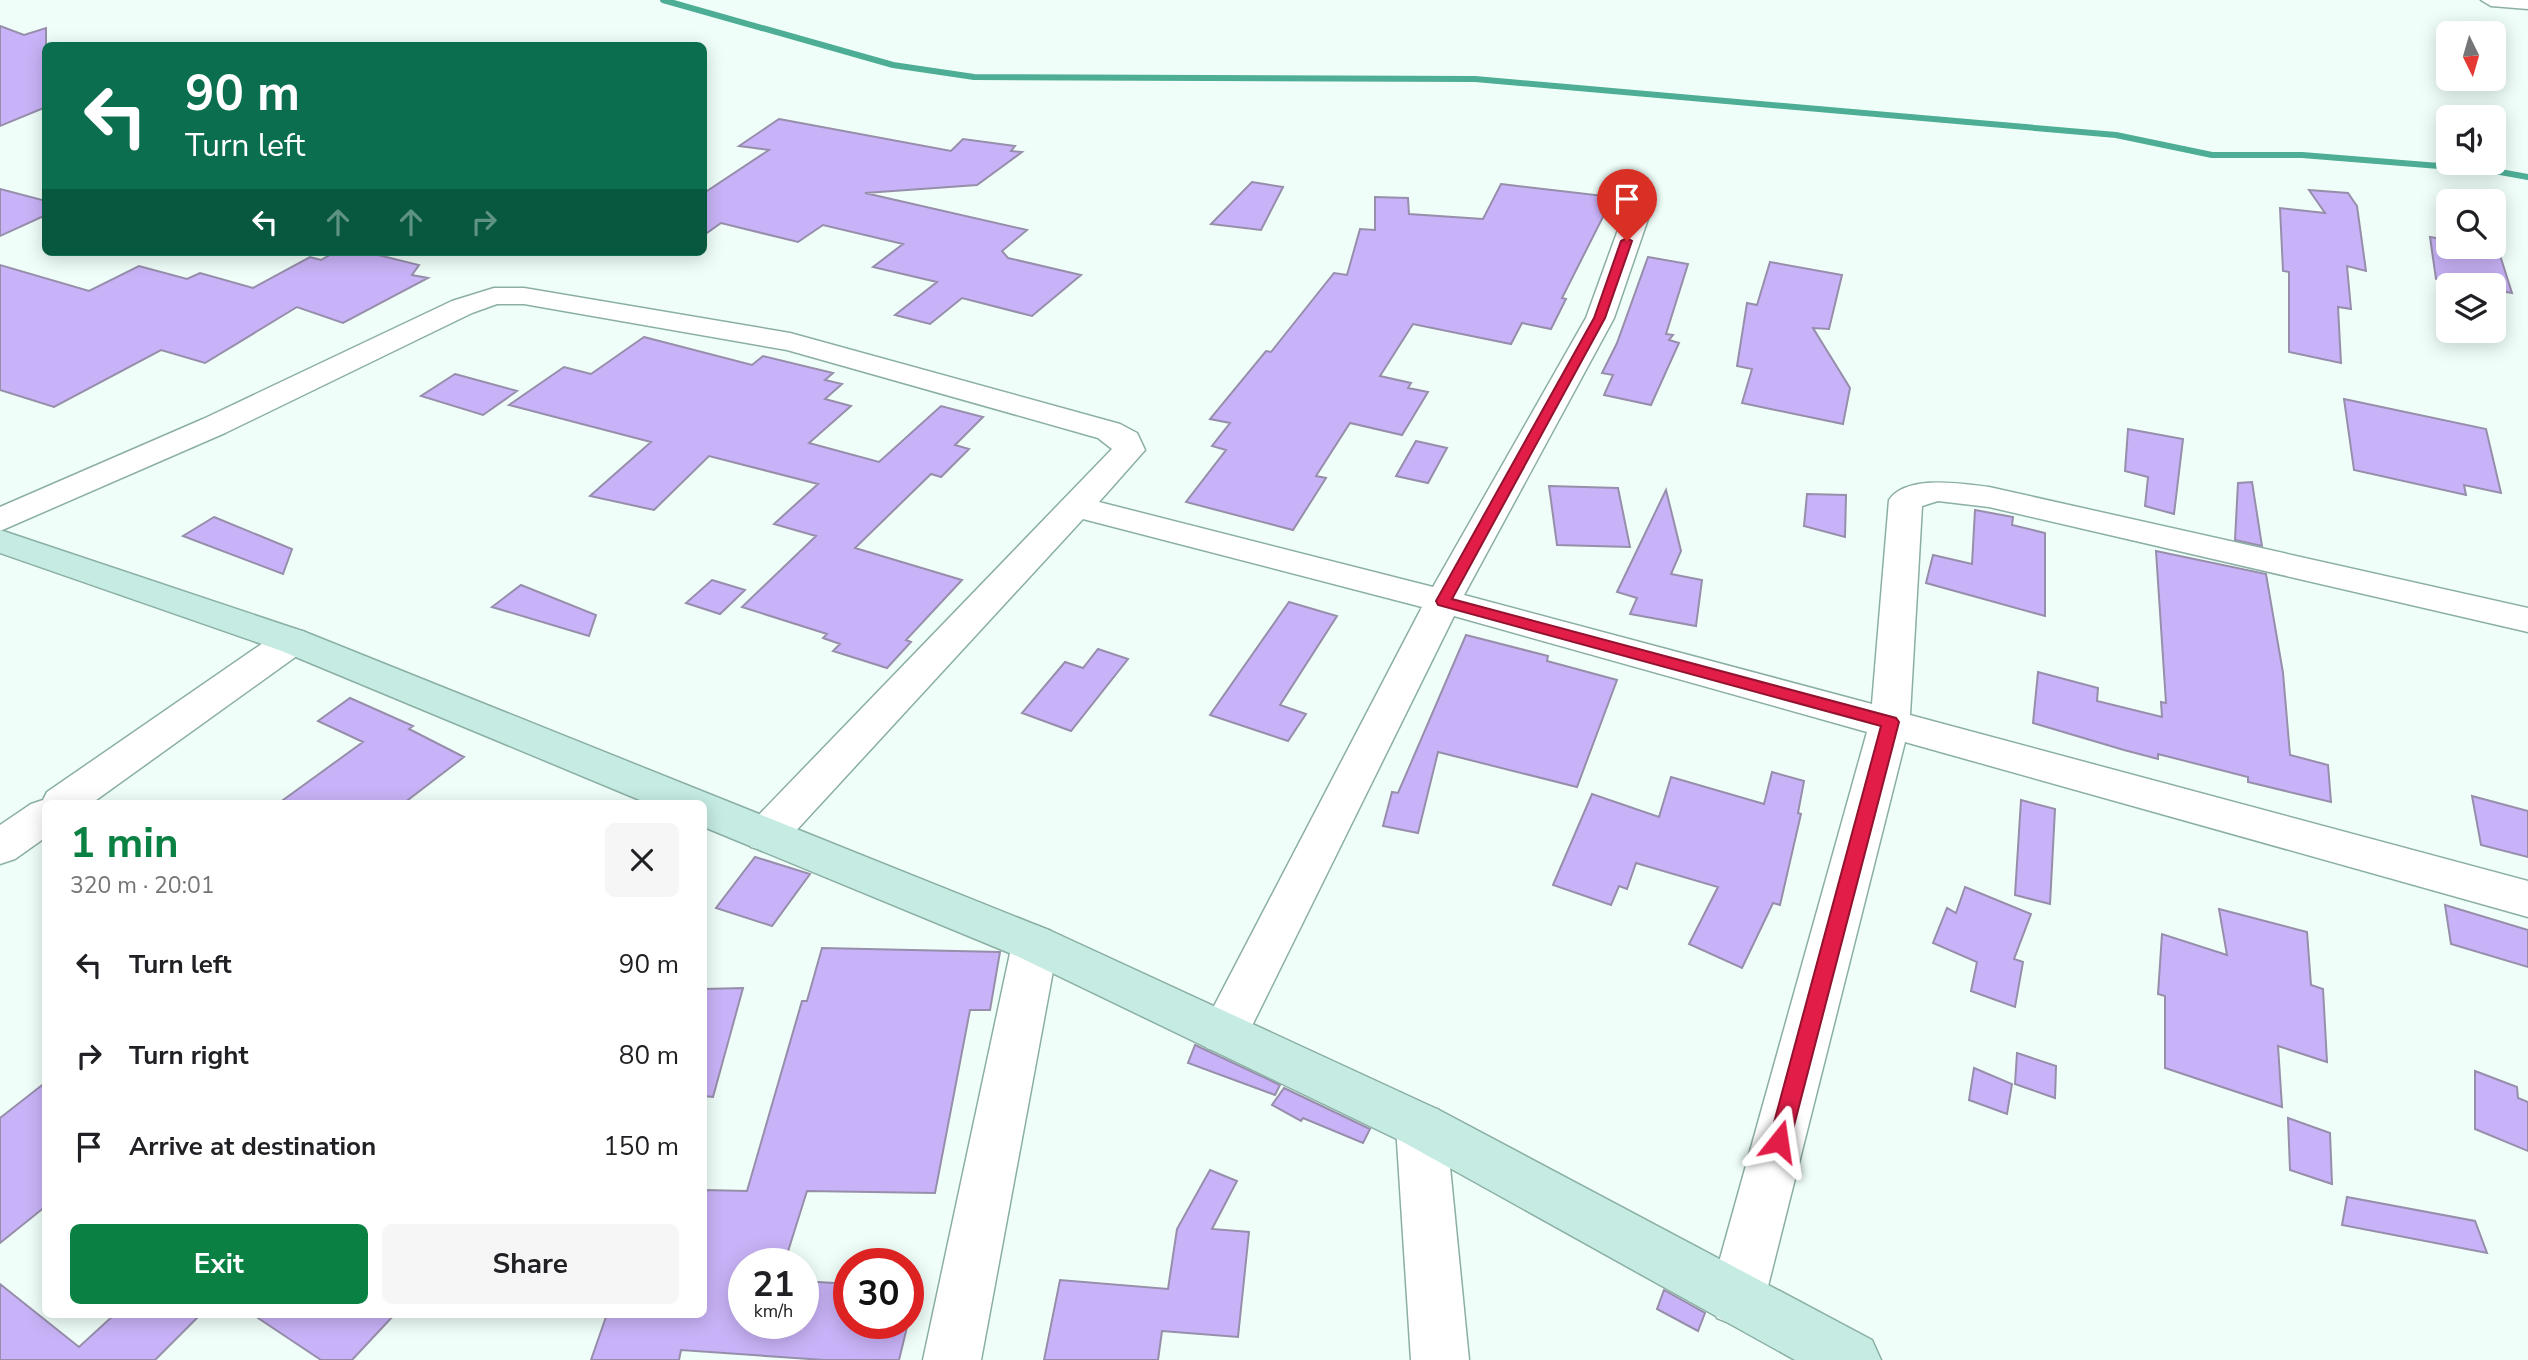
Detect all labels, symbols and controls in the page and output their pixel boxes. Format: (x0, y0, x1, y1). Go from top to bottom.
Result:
north arrow (2436, 21, 2506, 91)
map controls (2436, 21, 2506, 343)
text: 90 m (185, 60, 300, 127)
icon: left (70, 70, 161, 161)
button: sound (2436, 105, 2506, 175)
text: Turn left (185, 124, 305, 167)
pin (1597, 169, 1657, 241)
icon: arrive (1608, 180, 1646, 218)
button: search (2436, 189, 2506, 259)
icon: left (246, 203, 284, 241)
icon: ahead (319, 203, 357, 241)
icon: ahead (392, 203, 430, 241)
icon: right (465, 203, 503, 241)
button: layers (2436, 273, 2506, 343)
text: 1 min (70, 815, 179, 872)
button: close (605, 823, 679, 897)
text: 320 m · 20:01 (70, 870, 215, 901)
icon: left (70, 946, 108, 984)
text: Turn left (129, 947, 232, 982)
text: 90 m (619, 947, 679, 982)
icon: right (70, 1037, 108, 1075)
text: Turn right (129, 1038, 248, 1073)
text: 80 m (619, 1038, 679, 1073)
position arrow (1742, 1104, 1816, 1178)
icon: arrive (70, 1128, 108, 1166)
text: Arrive at destination (129, 1129, 376, 1164)
text: 150 m (603, 1129, 679, 1164)
button: Exit (70, 1224, 368, 1304)
button: Share (382, 1224, 679, 1304)
speed limit sign: 30 (833, 1248, 924, 1339)
text: 21 (752, 1261, 795, 1308)
text: km/h (754, 1299, 793, 1323)

